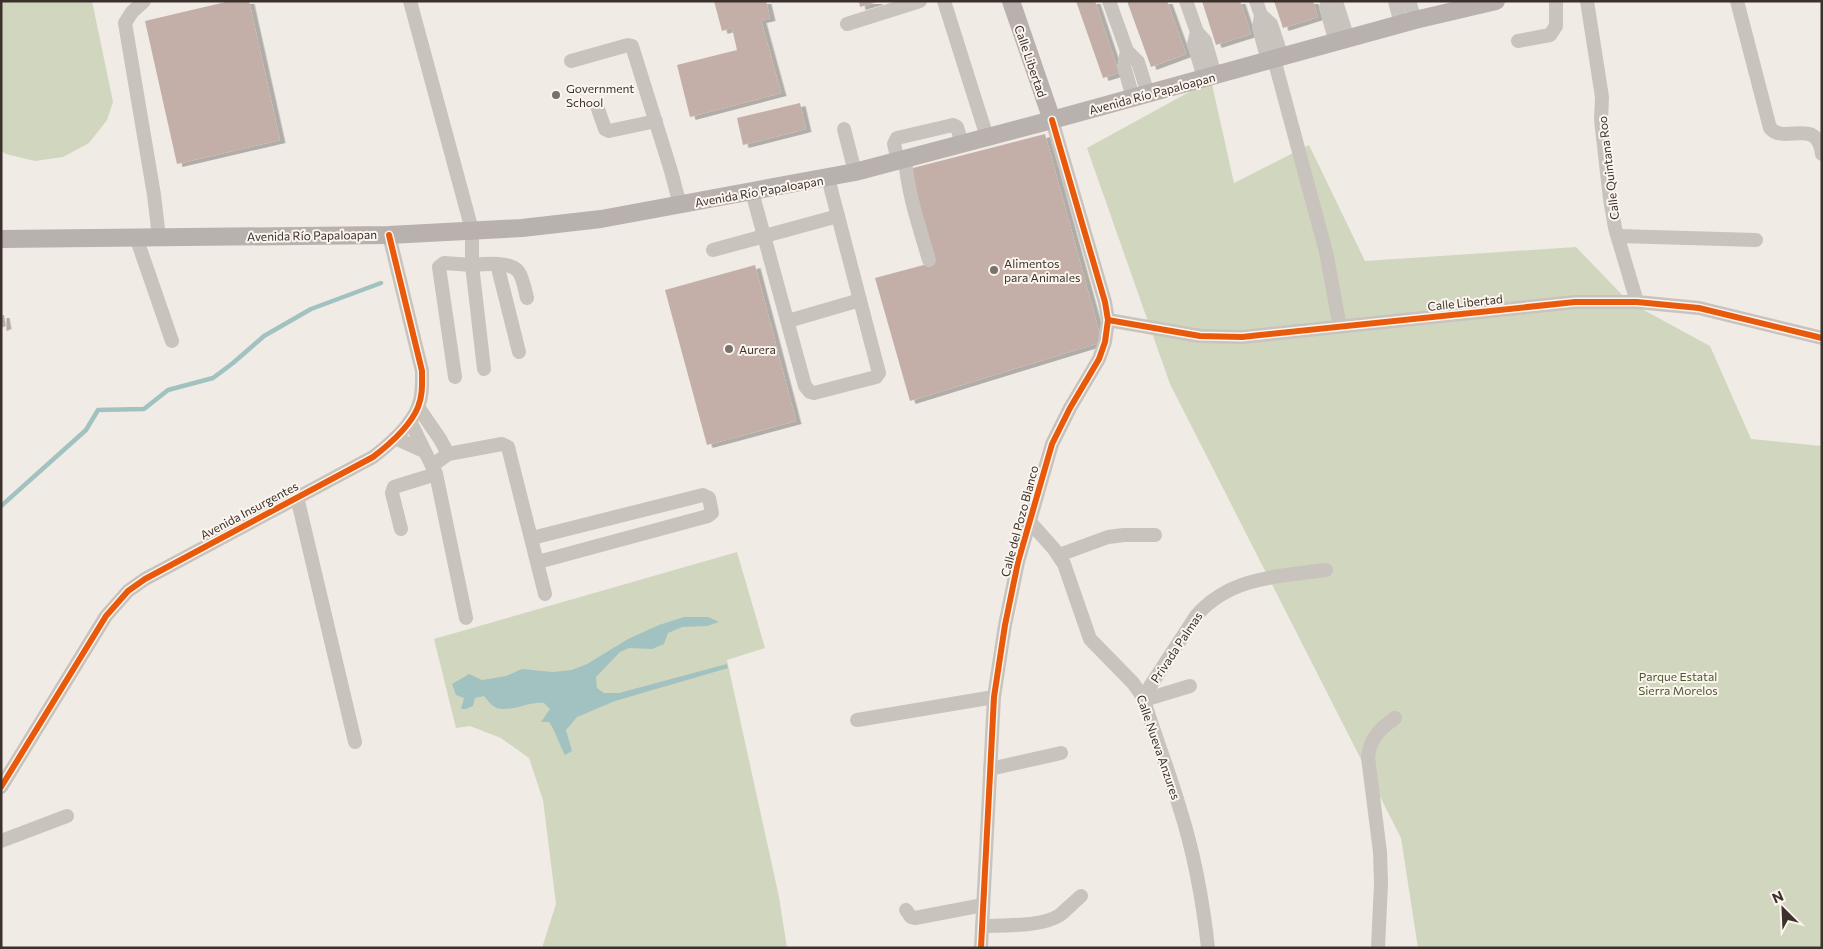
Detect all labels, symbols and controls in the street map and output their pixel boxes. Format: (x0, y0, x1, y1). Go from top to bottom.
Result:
street label: Calle Libertad (1012, 23, 1050, 99)
street label: Avenida Río Papaloapan (1087, 69, 1217, 117)
place label: Government School (566, 81, 634, 109)
marker: Government School (550, 89, 562, 101)
street label: Calle Quintana Roo (1595, 115, 1621, 221)
street label: Avenida Río Papaloapan (694, 173, 824, 209)
street label: Avenida Río Papaloapan (247, 227, 377, 243)
place label: Alimentos para Animales (1004, 256, 1080, 284)
marker: Alimentos para Animales (988, 264, 1000, 276)
street label: Calle Libertad (1427, 291, 1503, 313)
place label: Aurera (739, 342, 776, 356)
marker: Aurera (723, 343, 735, 355)
street label: Calle del Pozo Blanco (997, 464, 1041, 578)
street label: Avenida Insurgentes (198, 478, 300, 542)
street label: Privada Palmas (1147, 609, 1205, 685)
park label: Parque Estatal Sierra Morelos (1638, 669, 1718, 697)
street label: Calle Nueva Anzures (1134, 693, 1184, 801)
north arrow (1758, 884, 1808, 934)
text: N (1769, 887, 1786, 907)

